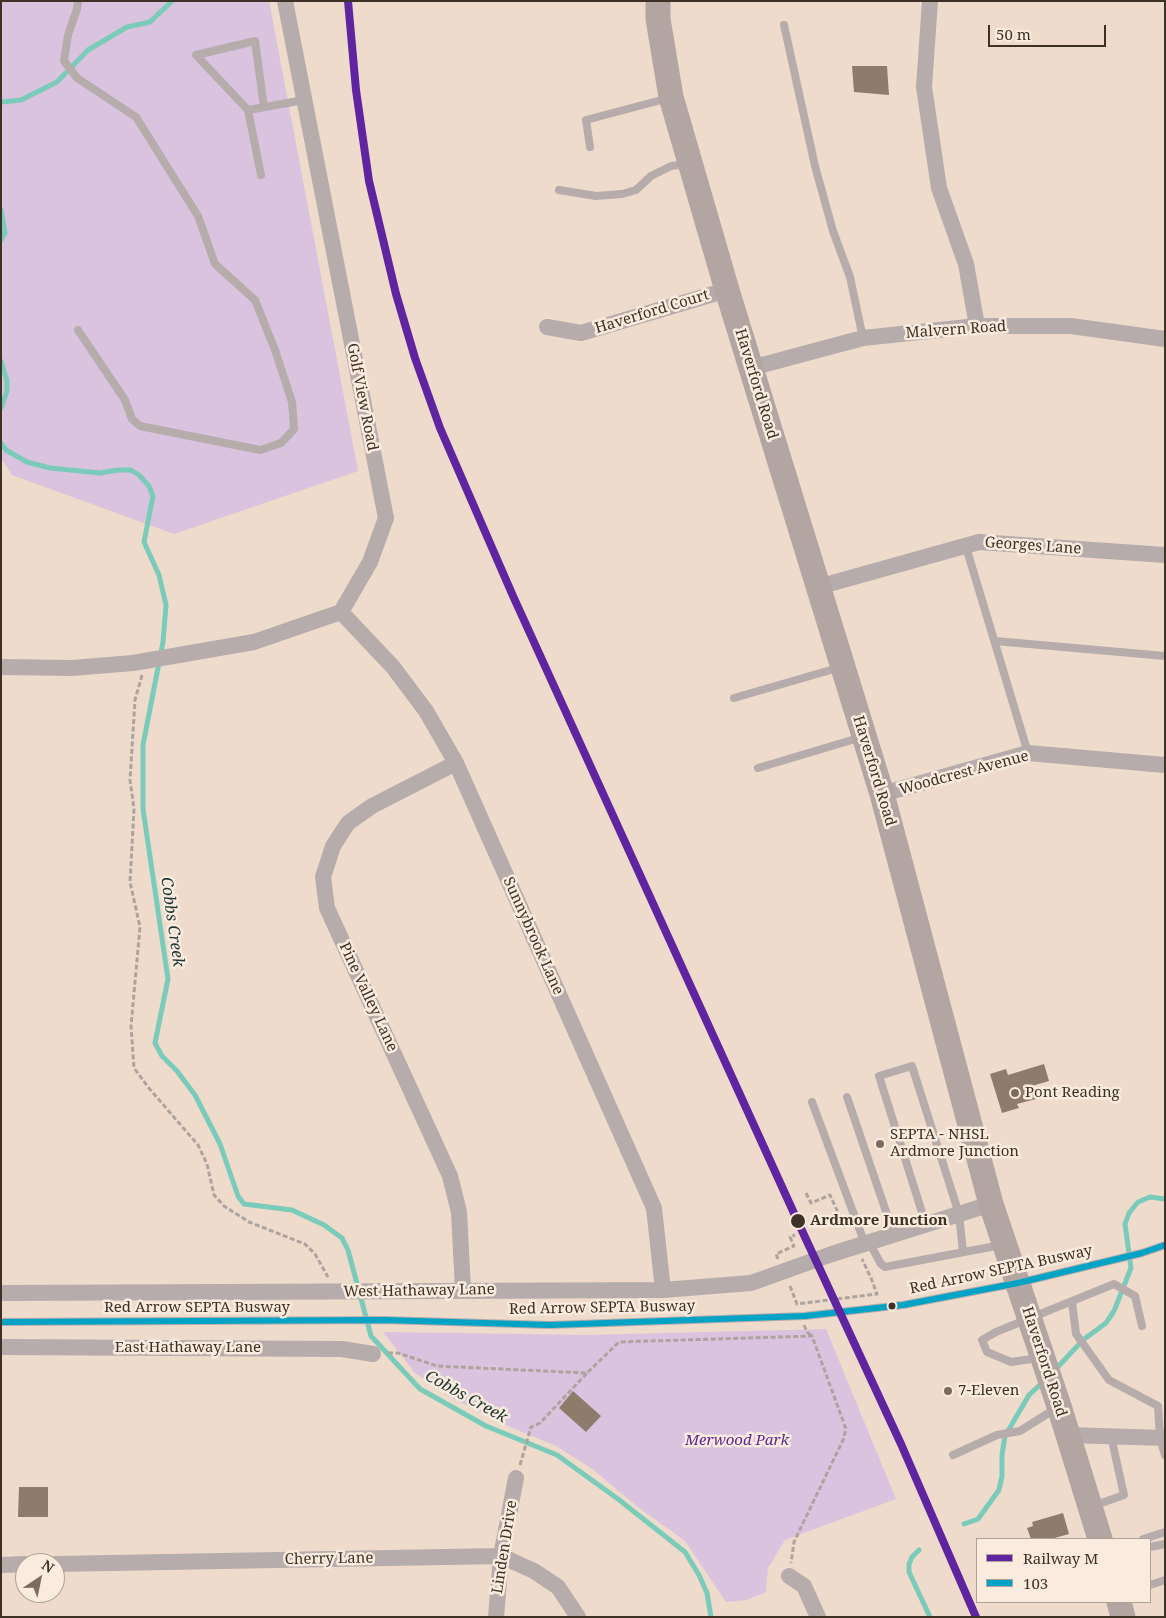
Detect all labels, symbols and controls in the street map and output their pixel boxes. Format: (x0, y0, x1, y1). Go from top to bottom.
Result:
scale bar (991, 15, 1108, 47)
text: 50 m (996, 24, 1031, 44)
street label: Haverford Court (593, 286, 711, 338)
street label: Malvern Road (905, 318, 1007, 342)
street label: Haverford Road (731, 327, 781, 441)
street label: Golf View Road (343, 342, 381, 452)
street label: Georges Lane (984, 534, 1082, 558)
street label: Haverford Road (849, 714, 899, 828)
street label: Woodcrest Avenue (897, 747, 1031, 799)
street label: Sunnybrook Lane (499, 874, 567, 998)
water label: Cobbs Creek (156, 876, 188, 968)
street label: Pine Valley Lane (335, 940, 401, 1054)
place label: Pont Reading (1025, 1084, 1120, 1102)
marker: Pont Reading (1009, 1087, 1021, 1099)
place label: SEPTA - NHSL Ardmore Junction (890, 1126, 1019, 1161)
marker: SEPTA - NHSL Ardmore Junction (874, 1138, 886, 1150)
marker: Ardmore Junction (789, 1212, 807, 1230)
place label: Ardmore Junction (810, 1212, 948, 1230)
street label: Red Arrow SEPTA Busway (908, 1242, 1094, 1298)
street label: West Hathaway Lane (343, 1281, 495, 1301)
street label: Red Arrow SEPTA Busway (509, 1297, 695, 1319)
street label: Red Arrow SEPTA Busway (104, 1299, 290, 1317)
unlabelled marker (887, 1301, 897, 1311)
street label: Haverford Road (1018, 1305, 1070, 1419)
street label: East Hathaway Lane (115, 1339, 261, 1357)
water label: Cobbs Creek (422, 1367, 510, 1427)
place label: 7-Eleven (958, 1382, 1019, 1400)
marker: 7-Eleven (942, 1385, 954, 1397)
park label: Merwood Park (685, 1432, 789, 1450)
street label: Linden Drive (489, 1499, 521, 1595)
legend (976, 1538, 1151, 1603)
text: Railway M (1023, 1548, 1098, 1568)
street label: Cherry Lane (284, 1549, 374, 1569)
north arrow (15, 1553, 65, 1603)
text: N (38, 1555, 58, 1577)
text: 103 (1023, 1573, 1048, 1593)

